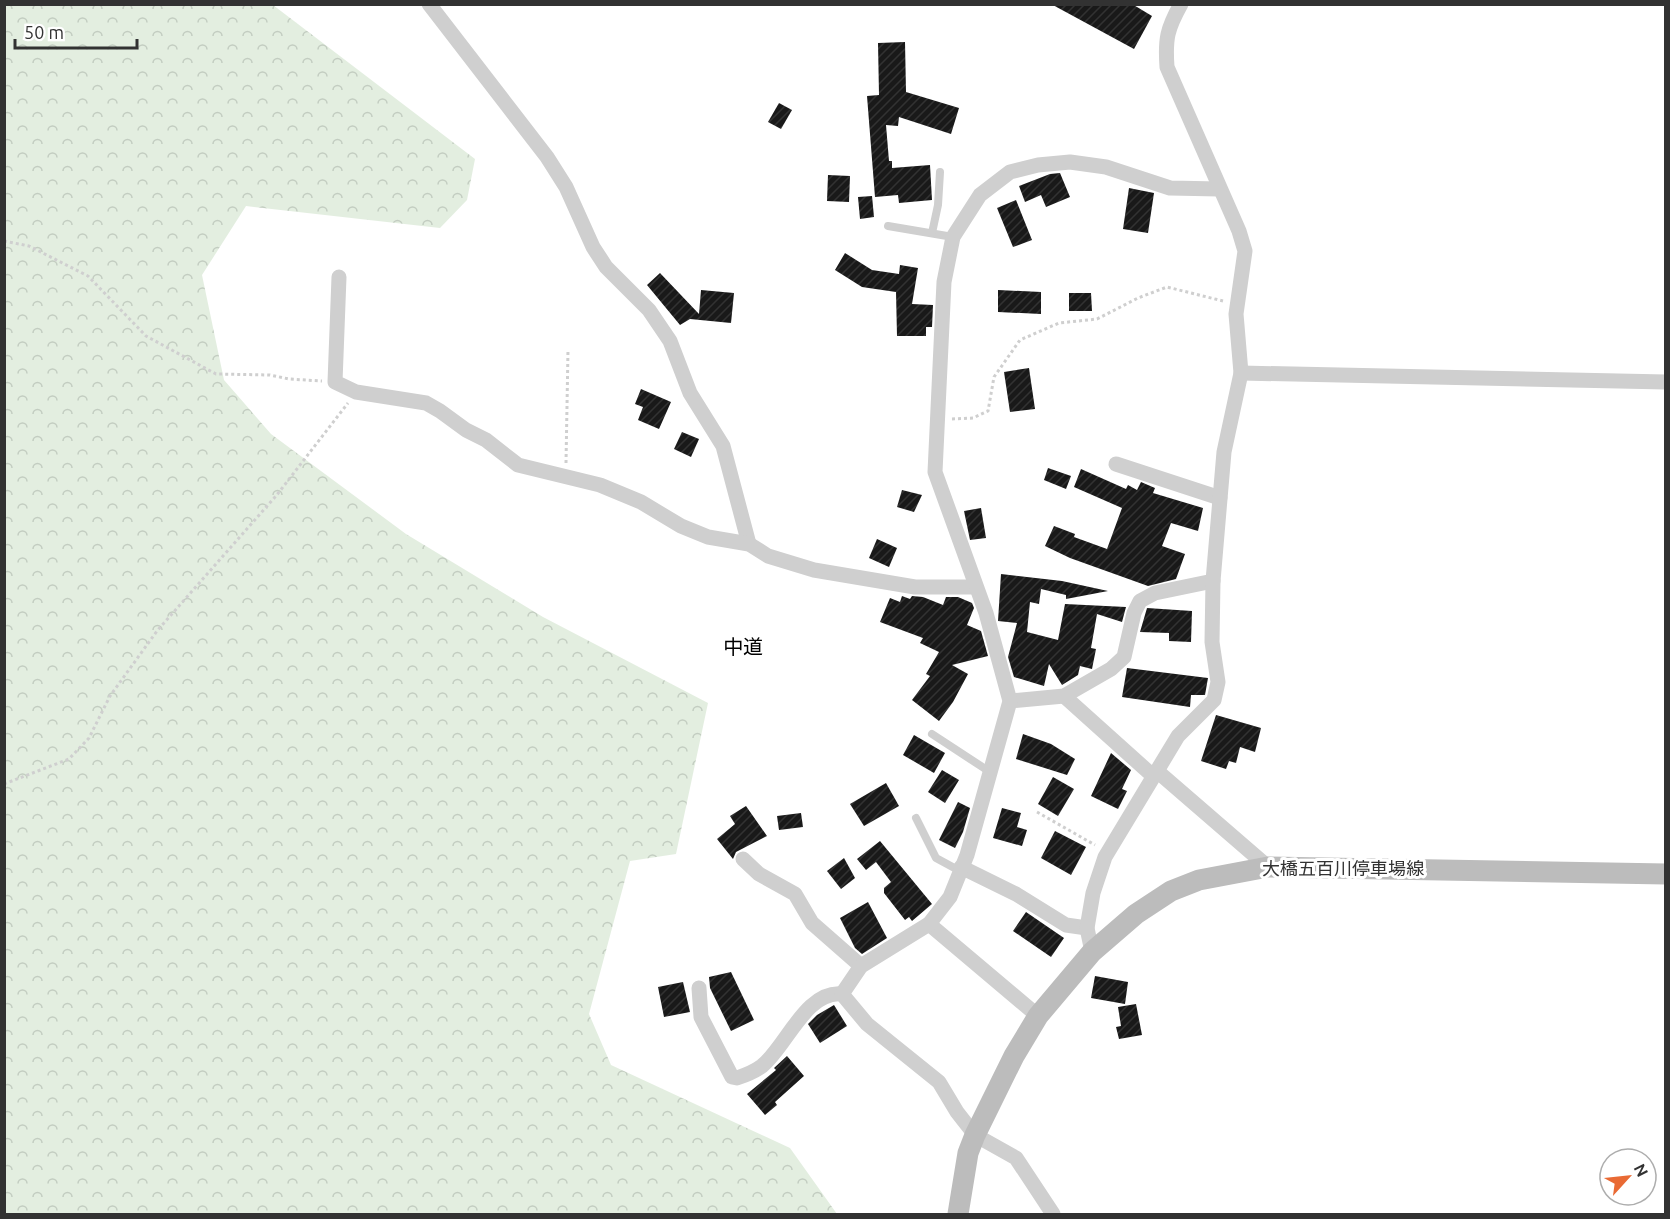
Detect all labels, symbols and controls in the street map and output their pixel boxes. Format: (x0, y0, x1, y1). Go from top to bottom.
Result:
scale bar (15, 12, 136, 50)
text: 50 m (24, 22, 64, 42)
district label: 中道 (723, 635, 763, 658)
street label: 大橋五百川停車場線 (1262, 858, 1424, 878)
north arrow (1598, 1147, 1658, 1207)
text: N (1631, 1161, 1652, 1180)

